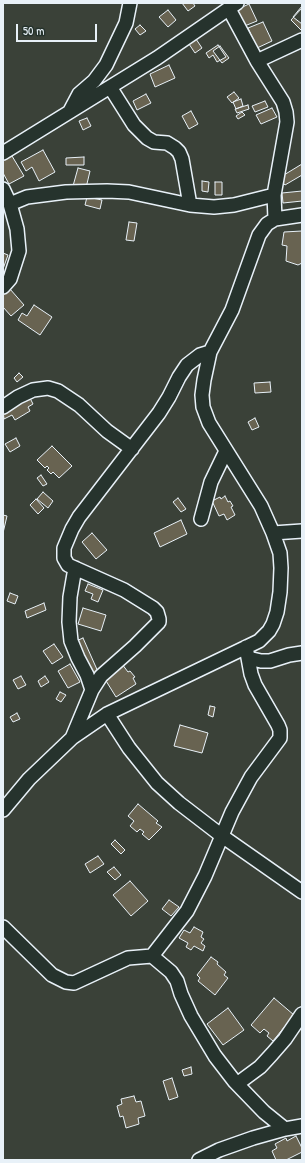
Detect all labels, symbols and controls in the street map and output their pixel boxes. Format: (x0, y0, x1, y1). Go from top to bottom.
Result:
scale bar (18, 16, 99, 42)
text: 50 m (23, 22, 44, 39)

